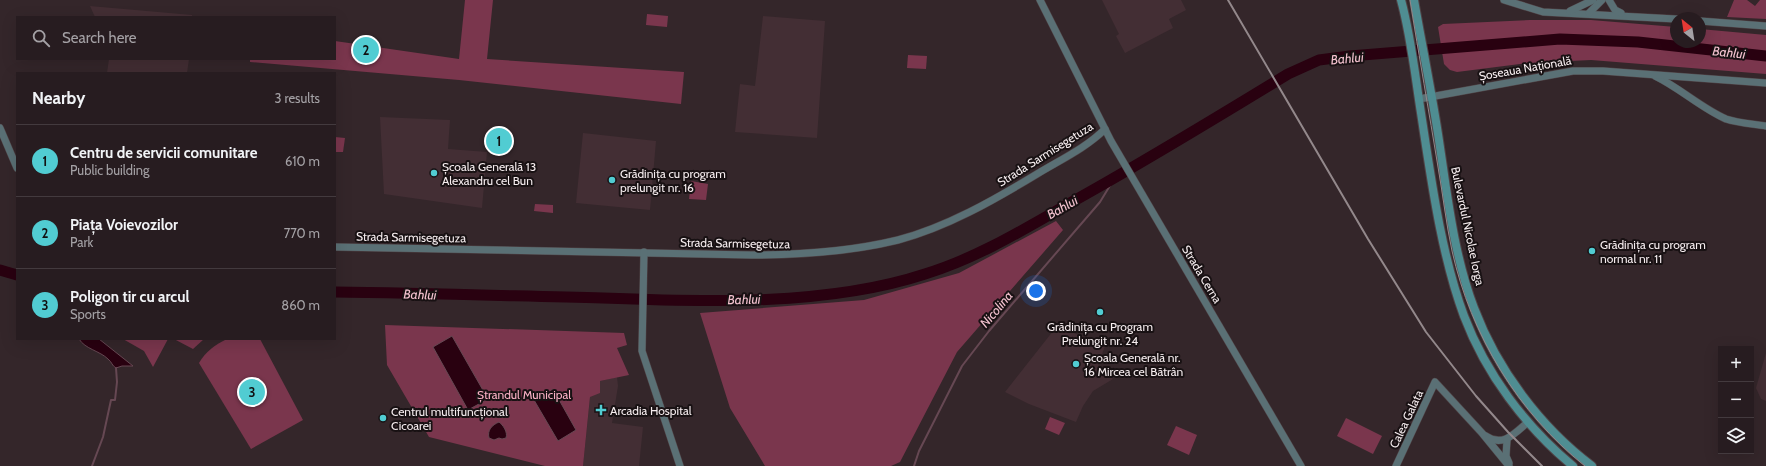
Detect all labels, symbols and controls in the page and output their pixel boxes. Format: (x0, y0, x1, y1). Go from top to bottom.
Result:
north arrow (1670, 12, 1706, 48)
search box (16, 16, 336, 60)
icon: search (30, 27, 52, 49)
text: Search here (62, 29, 137, 47)
pin: 2 (353, 35, 379, 65)
water label: Bahlui (1712, 42, 1747, 62)
water label: Bahlui (1330, 49, 1364, 67)
street label: Șoseaua Națională (1478, 52, 1573, 84)
text: Nearby (32, 88, 85, 108)
text: 3 results (274, 90, 320, 106)
street label: Strada Sarmisegetuza (994, 118, 1096, 190)
pin: 1 (486, 126, 512, 156)
text: Centru de servicii comunitare (70, 144, 257, 162)
text: 1 (43, 153, 47, 169)
text: 610 m (285, 153, 320, 169)
place label: Școala Generală 13 Alexandru cel Bun (442, 159, 536, 188)
text: Public building (70, 162, 150, 178)
street label: Bulevardul Nicolae Iorga (1448, 165, 1488, 287)
place label: Grădinița cu program prelungit nr. 16 (620, 166, 726, 195)
marker: Școala Generală 13 Alexandru cel Bun (429, 168, 439, 178)
marker: Grădinița cu program prelungit nr. 16 (607, 175, 617, 185)
water label: Bahlui (1044, 192, 1081, 222)
text: Piața Voievozilor (70, 216, 178, 234)
text: 2 (42, 225, 48, 241)
text: 770 m (284, 225, 320, 241)
street label: Strada Sarmisegetuza (356, 229, 466, 245)
text: Park (70, 234, 93, 250)
street label: Strada Sarmisegetuza (680, 235, 790, 251)
place label: Grădinița cu program normal nr. 11 (1600, 237, 1706, 266)
street label: Strada Cerna (1179, 242, 1225, 306)
marker: Grădinița cu program normal nr. 11 (1587, 246, 1597, 256)
your location (1026, 281, 1046, 301)
water label: Bahlui (403, 285, 437, 303)
water label: Nicolina (976, 287, 1016, 331)
text: Poligon tir cu arcul (70, 288, 189, 306)
water label: Bahlui (727, 291, 761, 307)
text: 3 (41, 297, 49, 313)
text: 860 m (281, 297, 320, 313)
text: Sports (70, 306, 106, 322)
marker: Grădinița cu Program Prelungit nr. 24 (1095, 307, 1105, 317)
place label: Grădinița cu Program Prelungit nr. 24 (1047, 319, 1153, 348)
map controls (1718, 346, 1754, 454)
button: + (1718, 346, 1754, 382)
place label: Școala Generală nr. 16 Mircea cel Bătrân (1084, 350, 1184, 379)
marker: Școala Generală nr. 16 Mircea cel Bătrân (1071, 359, 1081, 369)
pin: 3 (239, 377, 265, 407)
button: − (1718, 382, 1754, 418)
park label: Ștrandul Municipal (477, 387, 571, 403)
street label: Calea Galata (1386, 387, 1426, 451)
place label: Arcadia Hospital (610, 403, 692, 418)
place label: Centrul multifuncțional Cicoarei (391, 404, 508, 433)
marker: Arcadia Hospital (595, 404, 607, 416)
marker: Centrul multifuncțional Cicoarei (378, 413, 388, 423)
button: layers (1718, 418, 1754, 454)

